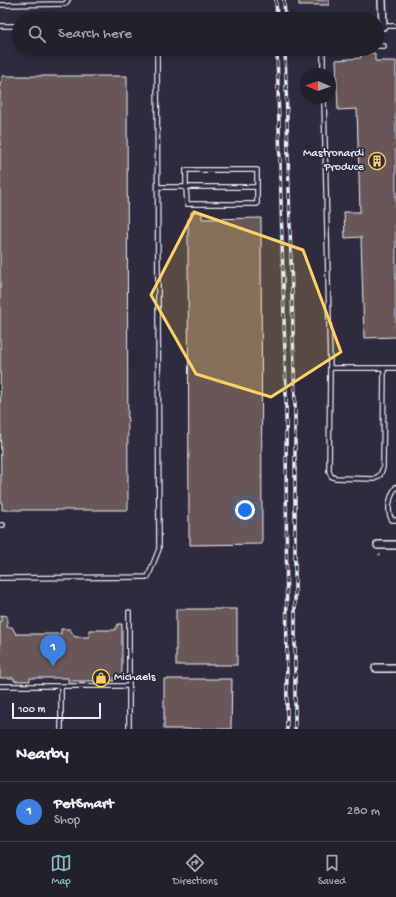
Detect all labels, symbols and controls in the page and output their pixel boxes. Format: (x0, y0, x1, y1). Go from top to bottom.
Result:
search box (12, 12, 384, 56)
icon: search (26, 23, 48, 45)
text: Search here (58, 25, 132, 43)
north arrow (300, 68, 336, 104)
place label: Mastronardi Produce (303, 147, 365, 175)
building icon: Mastronardi Produce (367, 151, 387, 171)
your location (235, 500, 255, 520)
pin: 1 (40, 634, 66, 667)
shop icon: Michaels (91, 668, 111, 688)
place label: Michaels (114, 671, 156, 685)
scale bar (12, 701, 101, 720)
text: 100 m (18, 704, 45, 716)
text: Nearby (16, 745, 69, 765)
text: PetSmart (54, 795, 114, 813)
text: 1 (26, 804, 32, 819)
text: 280 m (347, 804, 380, 819)
text: Shop (54, 813, 80, 828)
tab: Map (50, 852, 72, 888)
tab: Directions (173, 852, 217, 888)
tab: Saved (318, 852, 346, 888)

